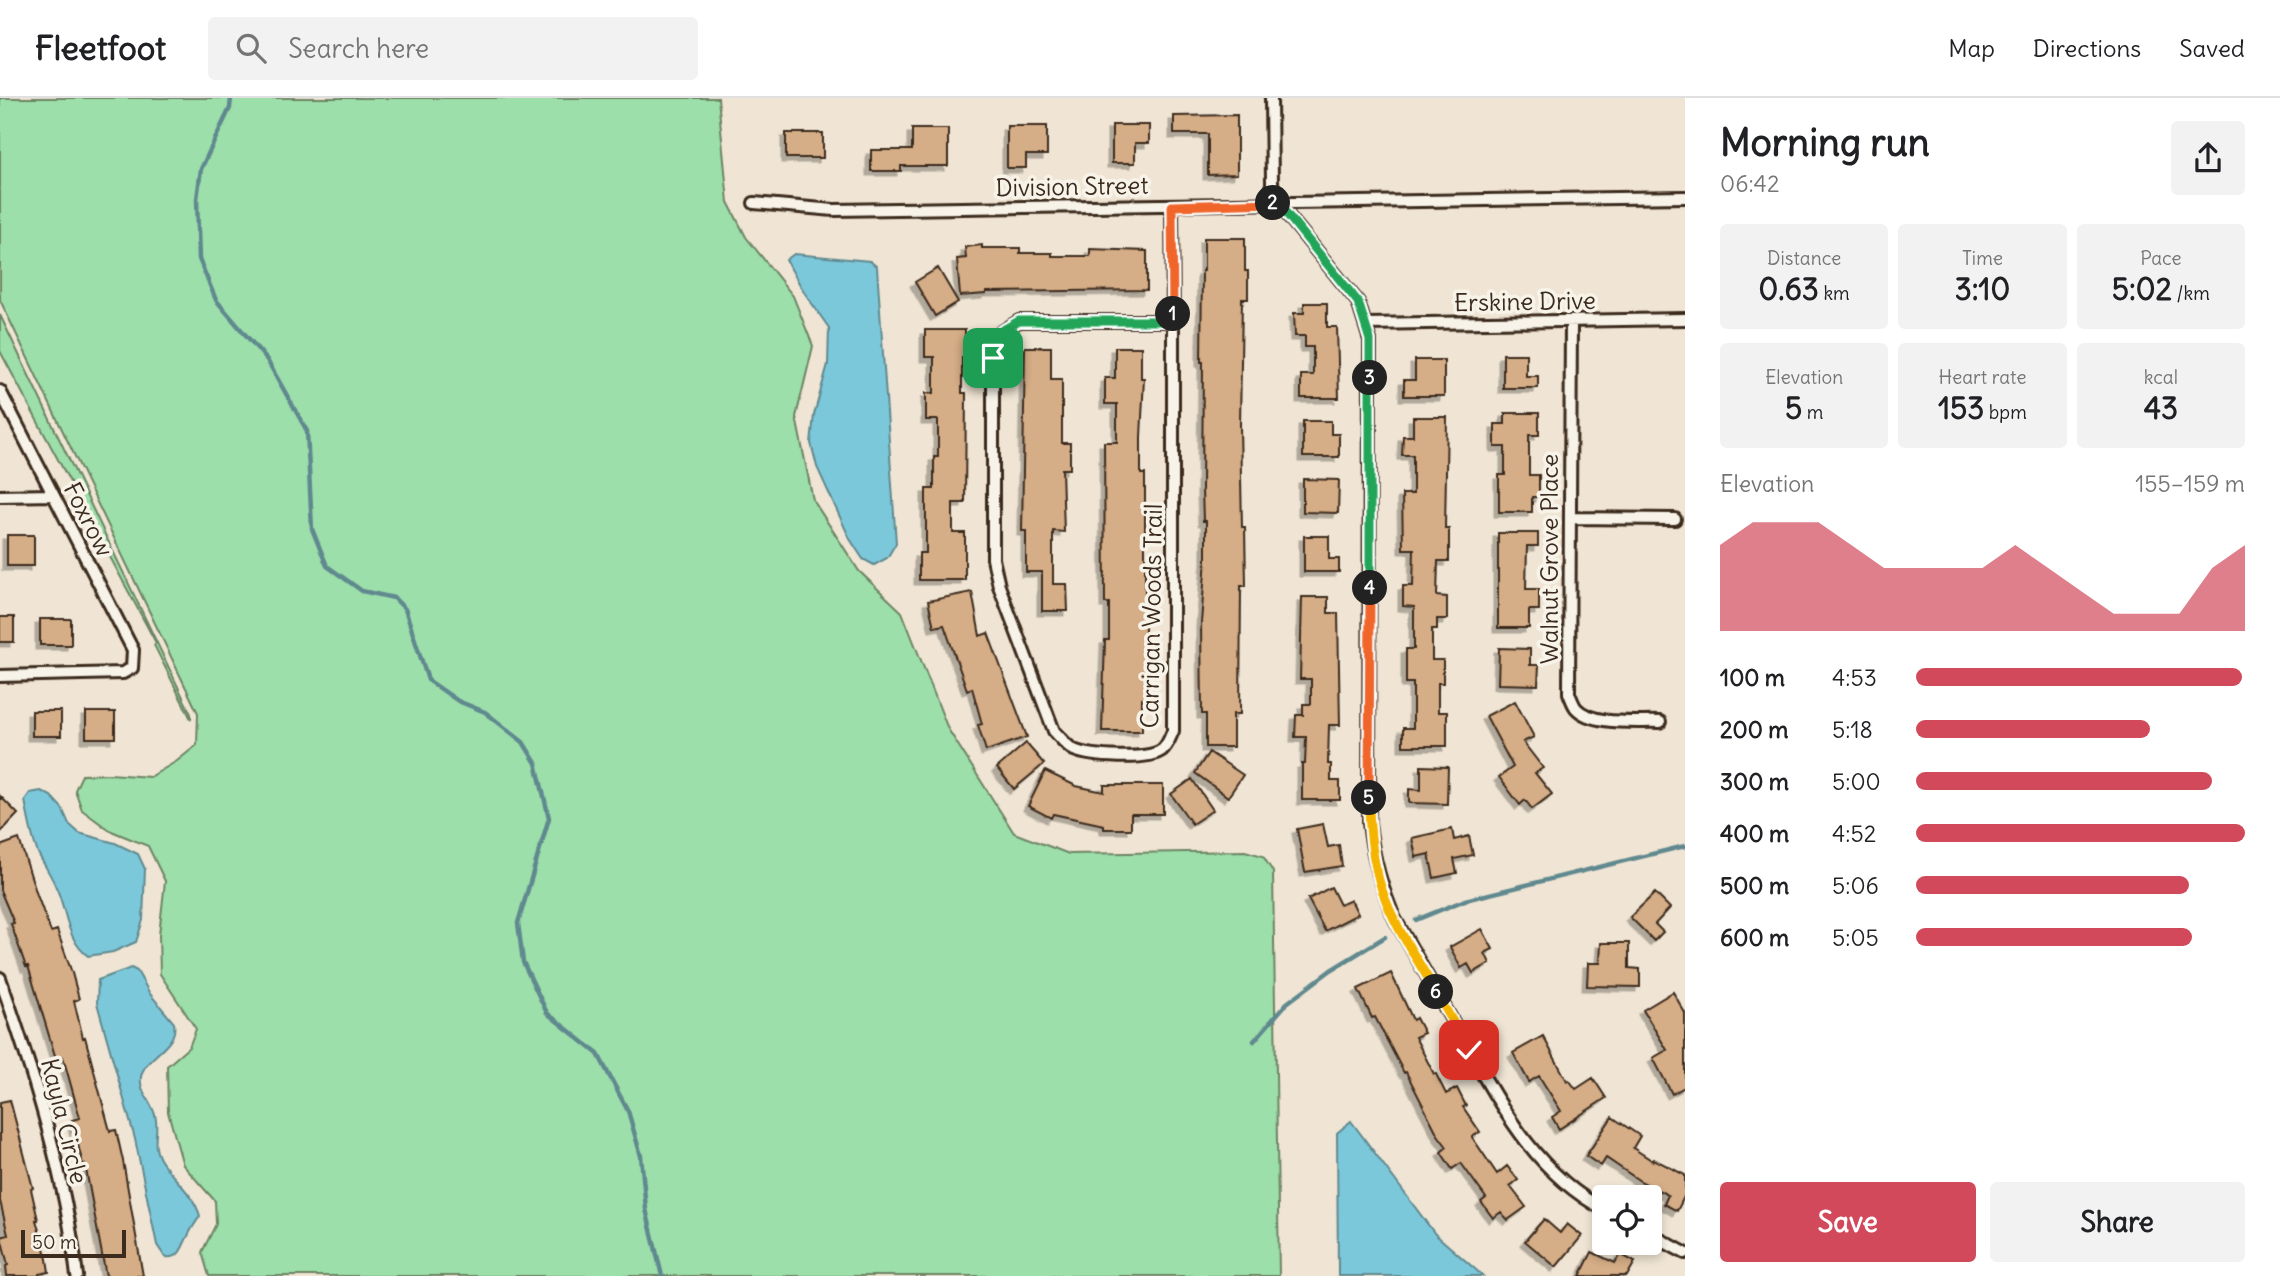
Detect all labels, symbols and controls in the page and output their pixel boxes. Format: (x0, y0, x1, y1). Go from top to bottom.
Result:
search box (208, 17, 698, 80)
text: Fleetfoot (35, 27, 166, 69)
icon: search (232, 29, 270, 67)
text: Search here (288, 32, 429, 65)
text: Map (1948, 33, 1995, 63)
text: Directions (2033, 33, 2141, 63)
text: Saved (2179, 33, 2245, 63)
text: Morning run (1720, 119, 1930, 166)
button: share (2171, 121, 2245, 195)
text: 06:42 (1720, 169, 1780, 198)
street label: Division Street (995, 170, 1149, 202)
pin: 2 (1256, 186, 1290, 220)
text: 2 (1267, 190, 1278, 214)
text: Distance (1767, 246, 1841, 270)
text: Time (1962, 246, 2003, 270)
text: Pace (2140, 246, 2181, 270)
text: 0.63 (1759, 270, 1819, 308)
text: 3:10 (1955, 270, 2010, 308)
text: 5:02 (2112, 270, 2172, 308)
text: km (1819, 281, 1850, 305)
text: /km (2172, 281, 2210, 305)
street label: Erskine Drive (1454, 285, 1596, 317)
pin: 1 (1156, 296, 1190, 332)
text: 1 (1169, 301, 1176, 325)
pin (963, 328, 1023, 388)
icon: arrive (974, 339, 1012, 377)
pin: 3 (1352, 360, 1388, 396)
text: 3 (1364, 365, 1375, 389)
text: Elevation (1765, 365, 1843, 389)
text: Heart rate (1938, 365, 2027, 389)
text: kcal (2144, 365, 2178, 389)
text: 5 (1785, 389, 1802, 427)
text: 153 (1938, 389, 1984, 427)
text: 43 (2144, 389, 2178, 427)
text: m (1802, 400, 1823, 424)
text: bpm (1984, 400, 2027, 424)
street label: Walnut Grove Place (1534, 454, 1564, 664)
text: Elevation (1720, 469, 1814, 498)
text: 155–159 m (2135, 469, 2245, 498)
street label: Foxrow (58, 477, 120, 561)
street label: Carrigan Woods Trail (1134, 503, 1168, 729)
pin: 4 (1352, 570, 1388, 606)
text: 4 (1364, 575, 1375, 599)
text: 100 m (1720, 663, 1785, 692)
text: 4:53 (1832, 663, 1877, 692)
text: 200 m (1720, 715, 1789, 744)
text: 5:18 (1832, 715, 1873, 744)
text: 300 m (1720, 767, 1789, 796)
text: 5:00 (1832, 767, 1881, 796)
pin: 5 (1352, 780, 1386, 816)
text: 5 (1363, 785, 1374, 809)
text: 400 m (1720, 819, 1789, 848)
text: 4:52 (1832, 819, 1876, 848)
text: 500 m (1720, 871, 1789, 900)
text: 5:06 (1832, 871, 1879, 900)
text: 600 m (1720, 923, 1789, 952)
text: 5:05 (1832, 923, 1879, 952)
pin: 6 (1418, 974, 1454, 1010)
text: 6 (1430, 979, 1441, 1003)
pin (1439, 1020, 1499, 1080)
icon: check (1450, 1031, 1488, 1069)
street label: Kayla Circle (35, 1055, 95, 1187)
button: Save (1720, 1182, 1976, 1262)
button: Share (1990, 1182, 2245, 1262)
map controls (1592, 1185, 1662, 1255)
button: locate (1592, 1185, 1662, 1255)
scale bar (21, 1227, 126, 1259)
text: 50 m (32, 1230, 77, 1254)

